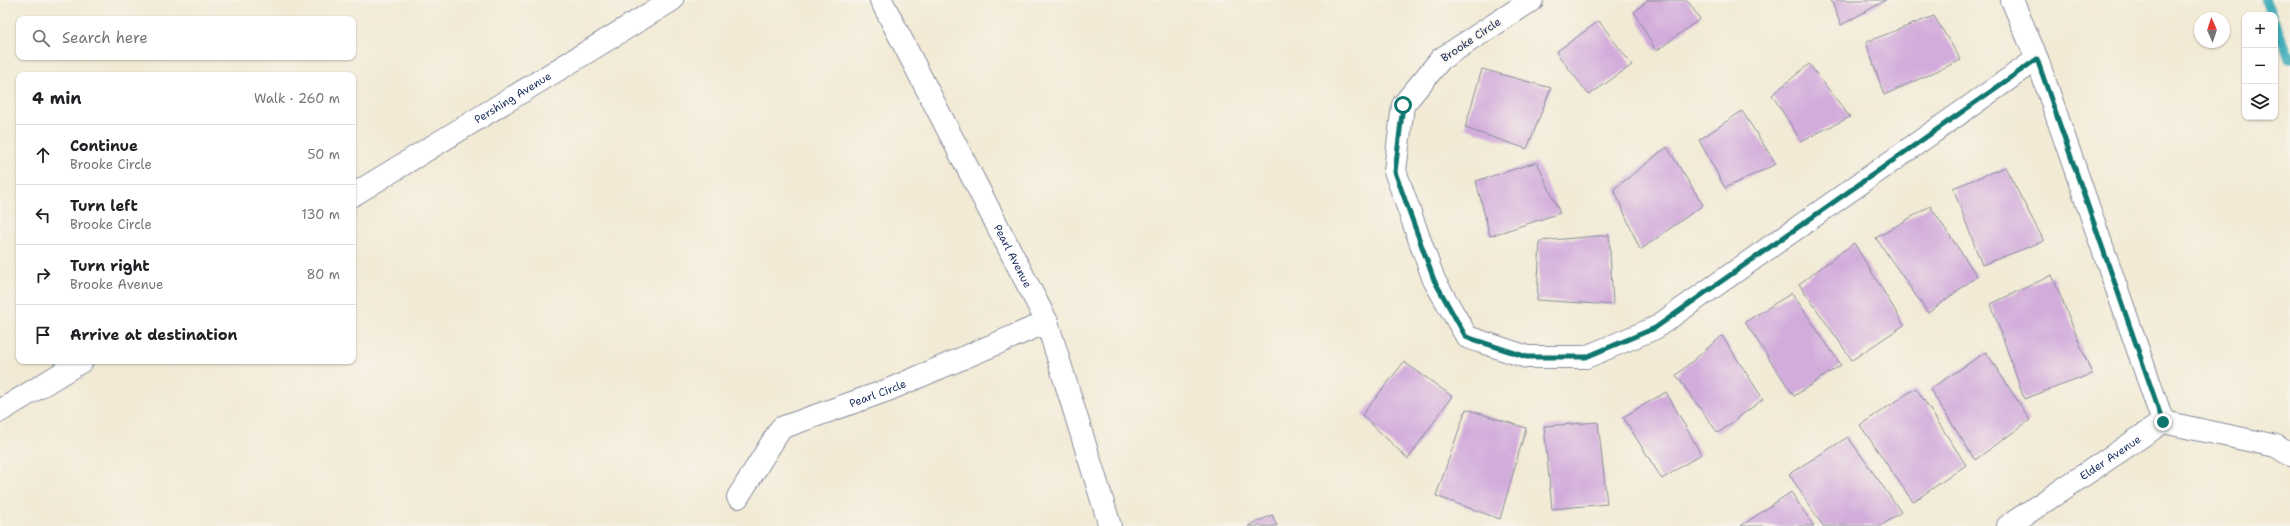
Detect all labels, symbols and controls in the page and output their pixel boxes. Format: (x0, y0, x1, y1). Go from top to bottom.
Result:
north arrow (2194, 12, 2230, 48)
map controls (2242, 12, 2278, 120)
button: + (2242, 12, 2278, 48)
street label: Brooke Circle (1438, 14, 1504, 66)
search box (16, 16, 356, 60)
icon: search (30, 27, 52, 49)
text: Search here (62, 28, 148, 48)
button: − (2242, 48, 2278, 84)
street label: Pershing Avenue (471, 68, 554, 127)
button: layers (2242, 84, 2278, 120)
text: 4 min (32, 87, 82, 109)
text: Walk · 260 m (254, 90, 340, 107)
route start (1394, 96, 1412, 114)
text: Continue (70, 136, 138, 156)
icon: ahead (32, 144, 54, 166)
text: 50 m (307, 146, 340, 163)
text: Brooke Circle (70, 156, 152, 173)
text: Turn left (70, 196, 138, 216)
icon: left (32, 204, 54, 226)
text: 130 m (302, 206, 340, 223)
text: Brooke Circle (70, 216, 152, 233)
street label: Pearl Avenue (990, 222, 1036, 290)
text: Turn right (70, 256, 150, 276)
icon: right (32, 264, 54, 286)
text: 80 m (306, 266, 340, 283)
text: Brooke Avenue (70, 276, 163, 293)
icon: arrive (32, 324, 54, 346)
text: Arrive at destination (70, 325, 238, 345)
street label: Pearl Circle (847, 376, 908, 411)
route end (2154, 413, 2172, 431)
street label: Elder Avenue (2077, 432, 2144, 483)

